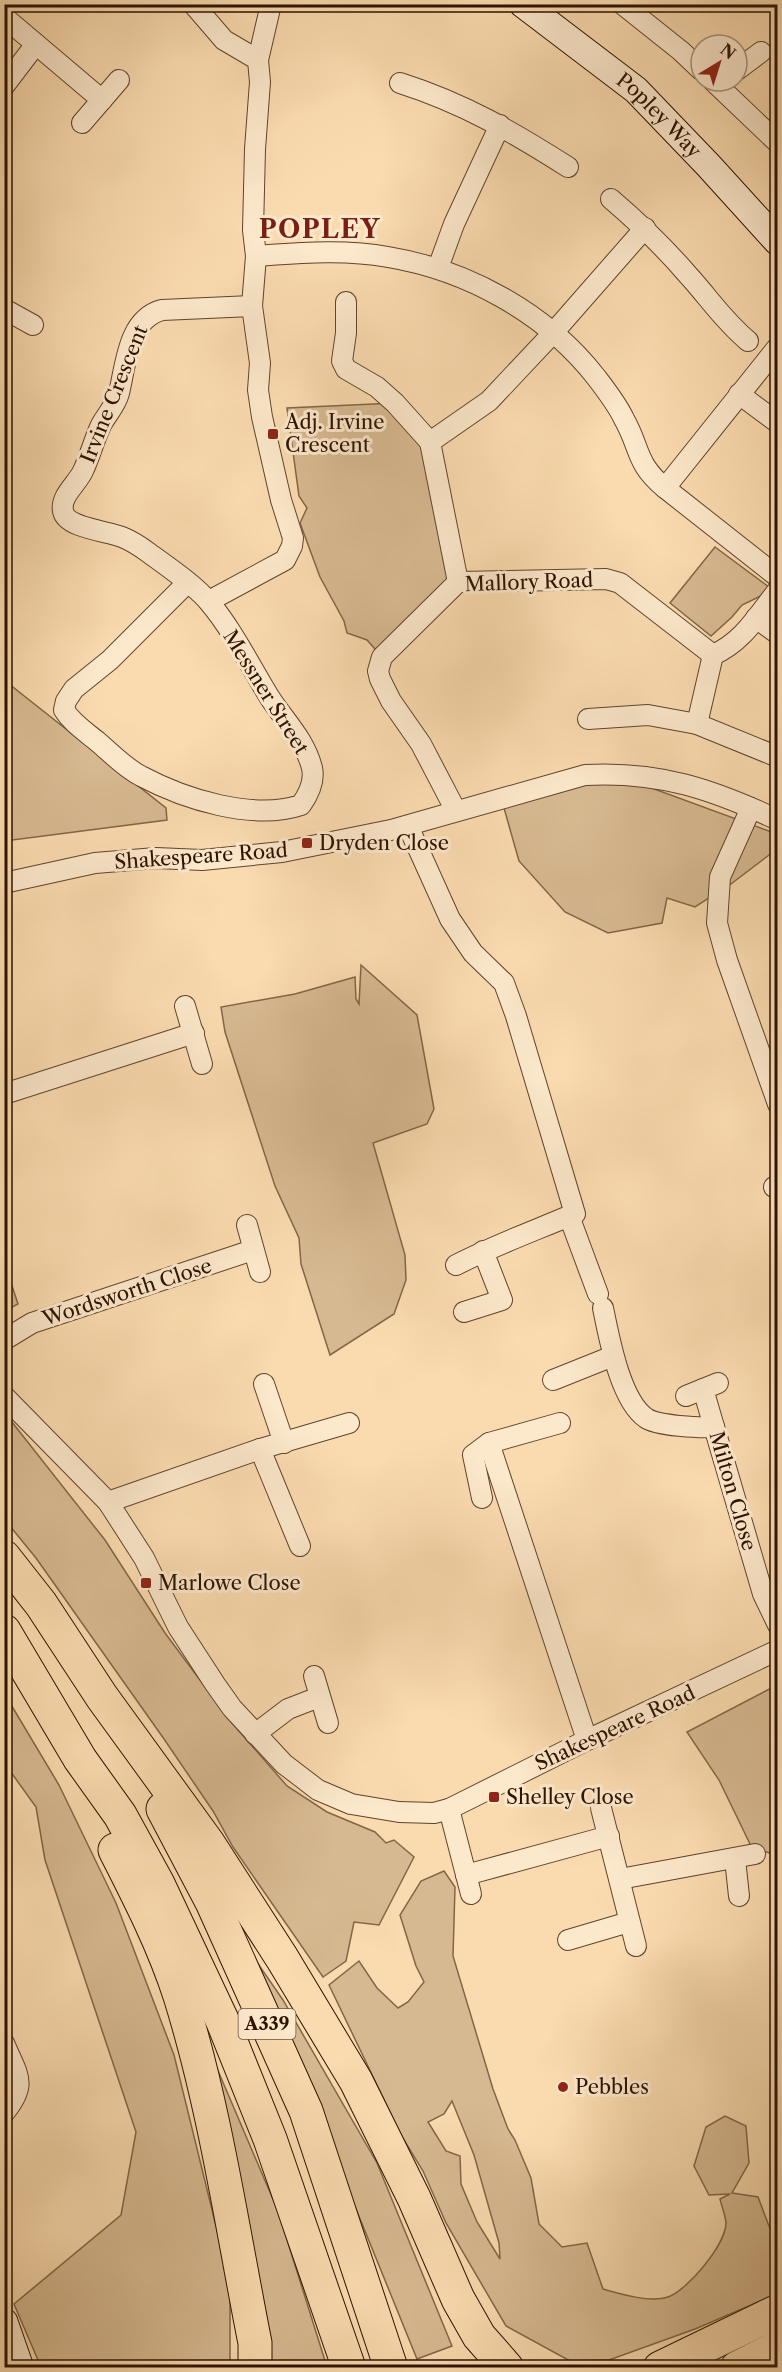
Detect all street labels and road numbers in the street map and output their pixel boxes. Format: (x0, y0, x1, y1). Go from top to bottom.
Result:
street label: Popley Way (612, 68, 707, 163)
street label: Irvine Crescent (75, 321, 153, 467)
street label: Mallory Road (464, 568, 594, 596)
street label: Messner Street (218, 625, 314, 759)
street label: Shakespeare Road (113, 838, 289, 874)
street label: Wordsworth Close (38, 1253, 215, 1331)
street label: Milton Close (705, 1429, 761, 1553)
street label: Shakespeare Road (531, 1680, 699, 1776)
road number: A339 (238, 2009, 296, 2039)

